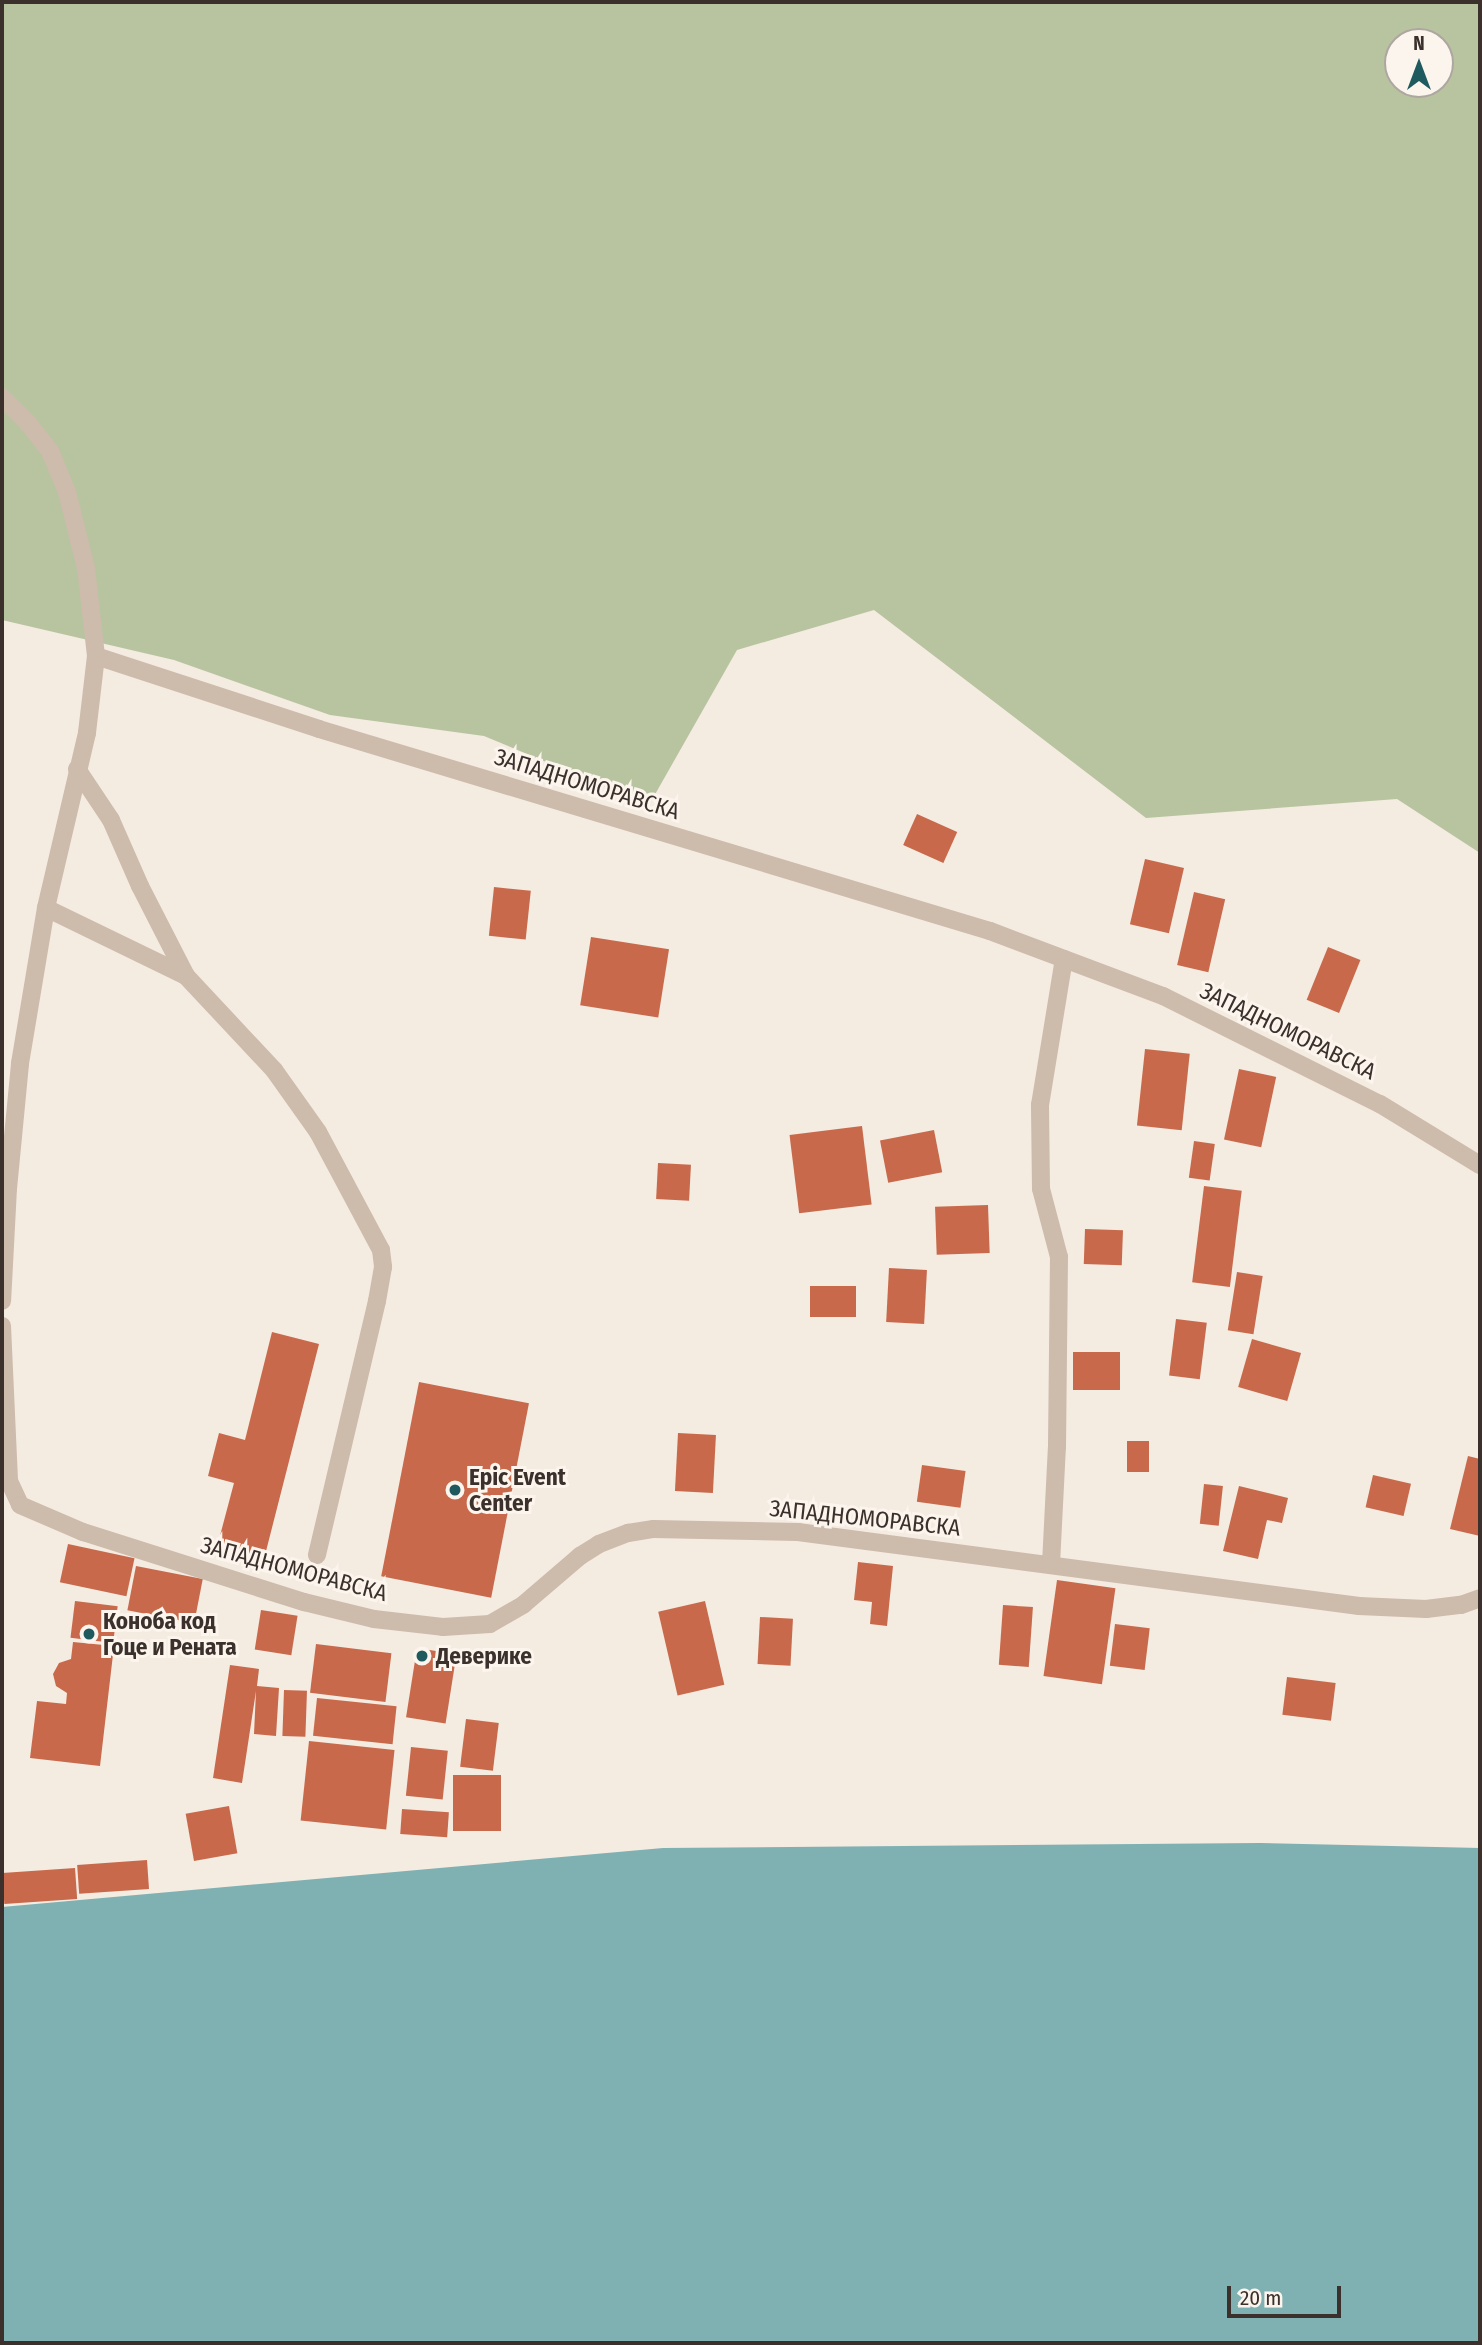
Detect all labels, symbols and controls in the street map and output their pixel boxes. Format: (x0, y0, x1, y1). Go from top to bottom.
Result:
north arrow (1384, 28, 1454, 98)
text: N (1413, 32, 1425, 55)
street label: ЗАПАДНОМОРАВСКА (491, 743, 683, 825)
street label: ЗАПАДНОМОРАВСКА (1196, 977, 1380, 1085)
place label: Epic Event Center (469, 1463, 566, 1517)
marker: Epic Event Center (447, 1482, 463, 1498)
street label: ЗАПАДНОМОРАВСКА (768, 1494, 962, 1542)
street label: ЗАПАДНОМОРАВСКА (198, 1531, 390, 1607)
place label: Коноба код Гоце и Рената (103, 1607, 237, 1661)
marker: Коноба код Гоце и Рената (81, 1626, 97, 1642)
place label: Деверике (436, 1642, 532, 1670)
marker: Деверике (414, 1648, 430, 1664)
scale bar (1230, 2272, 1344, 2316)
text: 20 m (1240, 2285, 1281, 2311)

